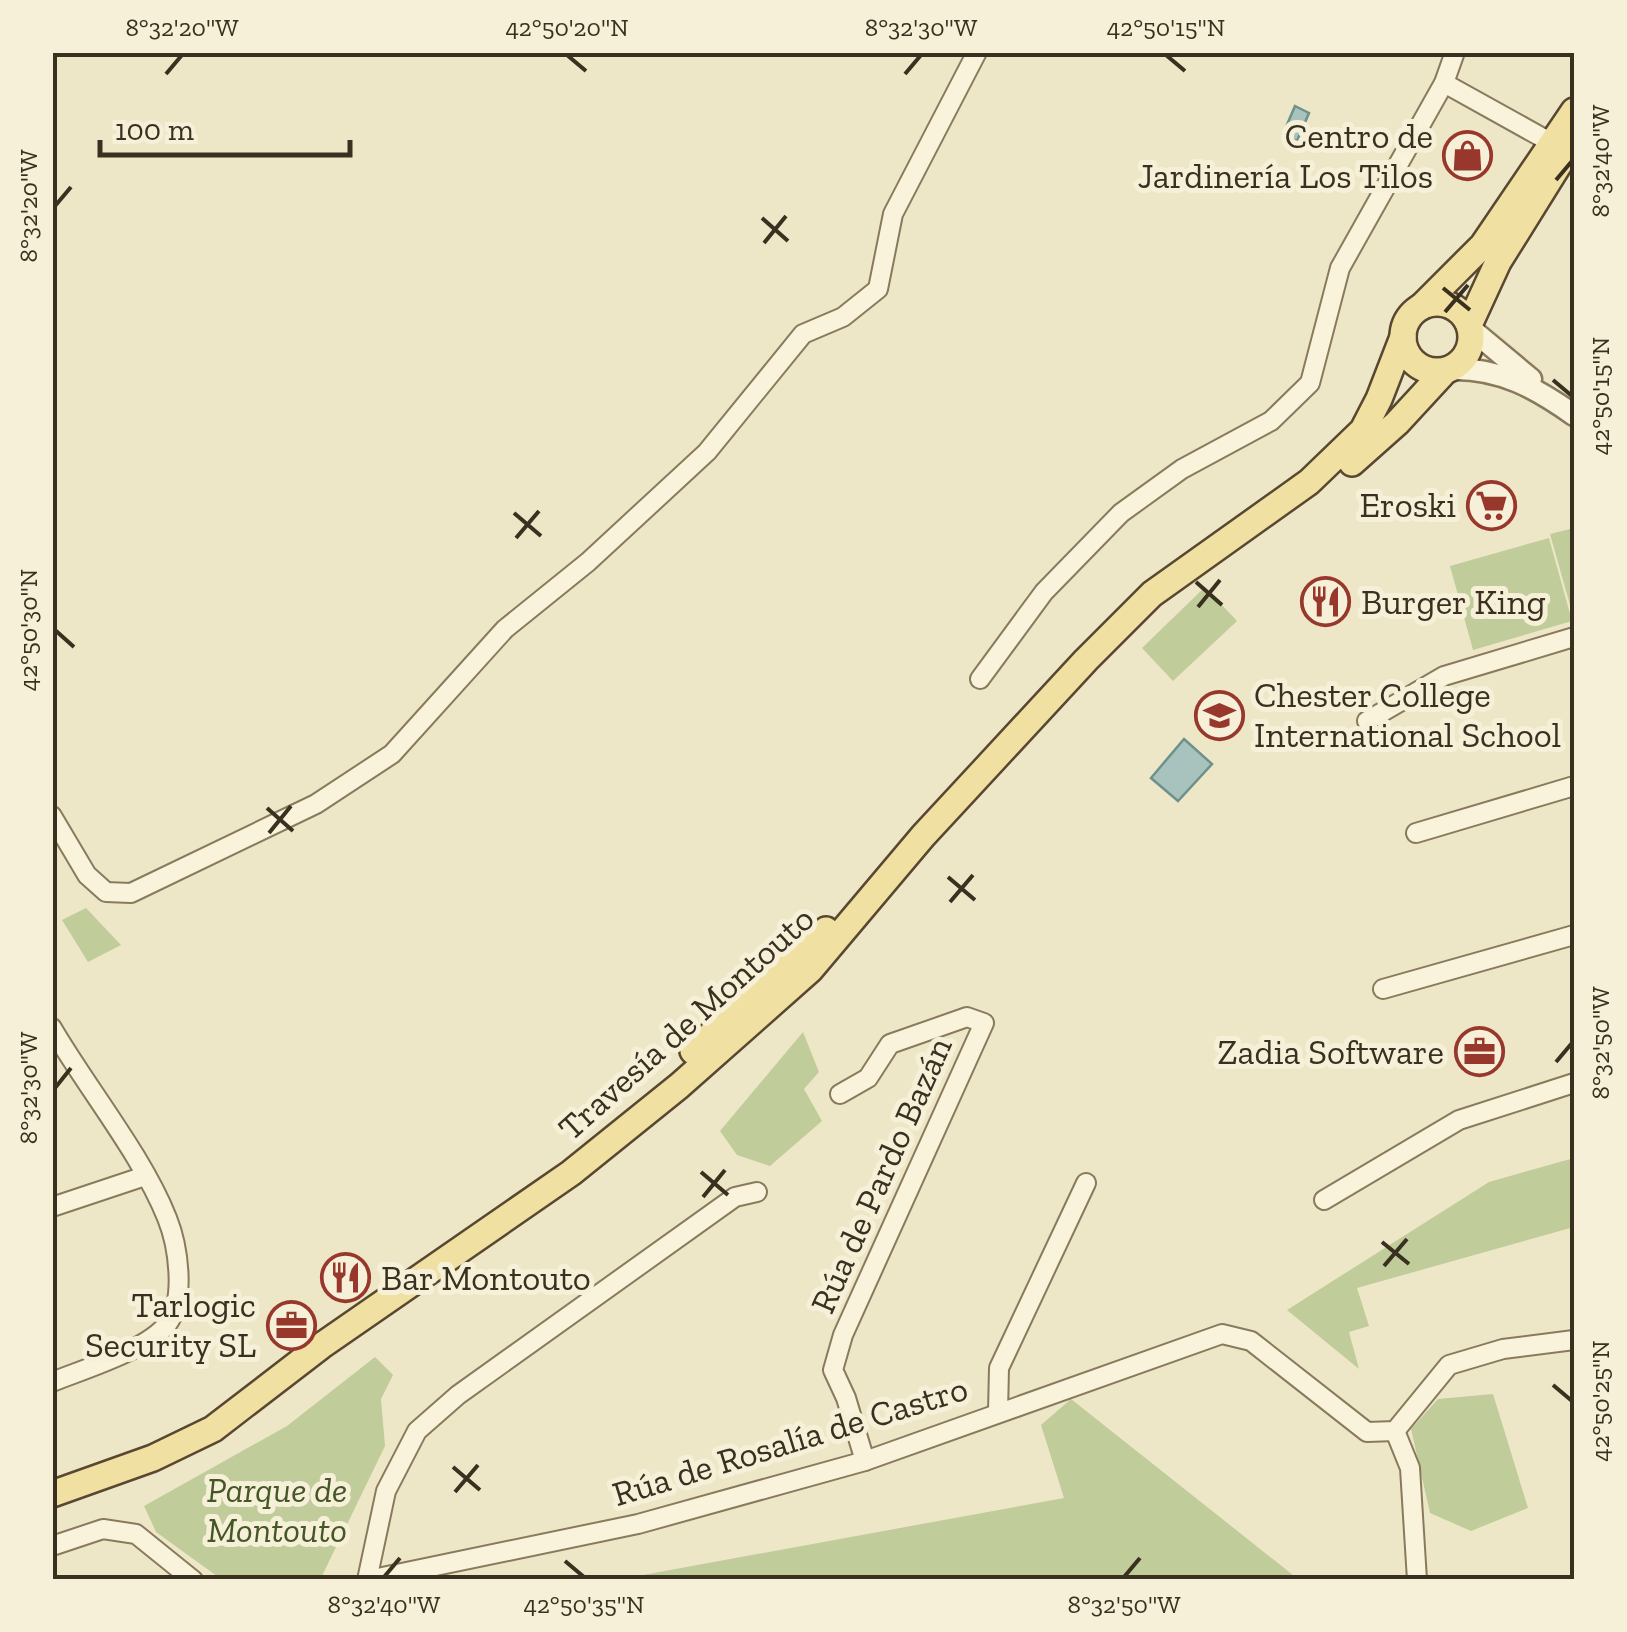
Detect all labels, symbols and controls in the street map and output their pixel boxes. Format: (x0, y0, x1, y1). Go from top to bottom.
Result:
text: 8°32'20"W (125, 12, 239, 42)
text: 42°50'20"N (505, 12, 629, 42)
text: 8°32'30"W (865, 12, 978, 42)
text: 42°50'15"N (1107, 12, 1225, 42)
scale bar (100, 95, 350, 157)
text: 8°32'40"W (1585, 104, 1615, 217)
text: 100 m (115, 112, 194, 148)
place label: Centro de Jardinería Los Tilos (1138, 115, 1433, 197)
shop icon: Centro de Jardinería Los Tilos (1442, 130, 1494, 182)
text: 8°32'20"W (13, 149, 43, 263)
text: 42°50'15"N (1585, 337, 1615, 455)
supermarket icon: Eroski (1465, 479, 1517, 531)
place label: Eroski (1359, 484, 1456, 526)
text: 42°50'30"N (13, 569, 43, 691)
restaurant icon: Burger King (1300, 576, 1352, 628)
place label: Burger King (1361, 581, 1546, 623)
place label: Chester College International School (1254, 674, 1561, 756)
school or university icon: Chester College International School (1193, 689, 1245, 741)
street label: Travesía de Montouto (550, 897, 822, 1149)
text: 8°32'50"W (1585, 986, 1615, 1100)
office icon: Zadia Software (1453, 1026, 1505, 1078)
text: 8°32'30"W (13, 1031, 43, 1144)
street label: Rúa de Pardo Bazán (801, 1031, 961, 1319)
place label: Zadia Software (1217, 1031, 1444, 1073)
restaurant icon: Bar Montouto (320, 1252, 372, 1304)
place label: Bar Montouto (381, 1257, 591, 1299)
place label: Tarlogic Security SL (85, 1284, 256, 1366)
office icon: Tarlogic Security SL (265, 1299, 317, 1351)
text: 42°50'25"N (1585, 1340, 1615, 1462)
street label: Rúa de Rosalía de Castro (607, 1367, 973, 1515)
park label: Parque de Montouto (207, 1469, 347, 1551)
text: 8°32'40"W (328, 1589, 441, 1619)
text: 42°50'35"N (524, 1589, 644, 1619)
text: 8°32'50"W (1067, 1589, 1181, 1619)

